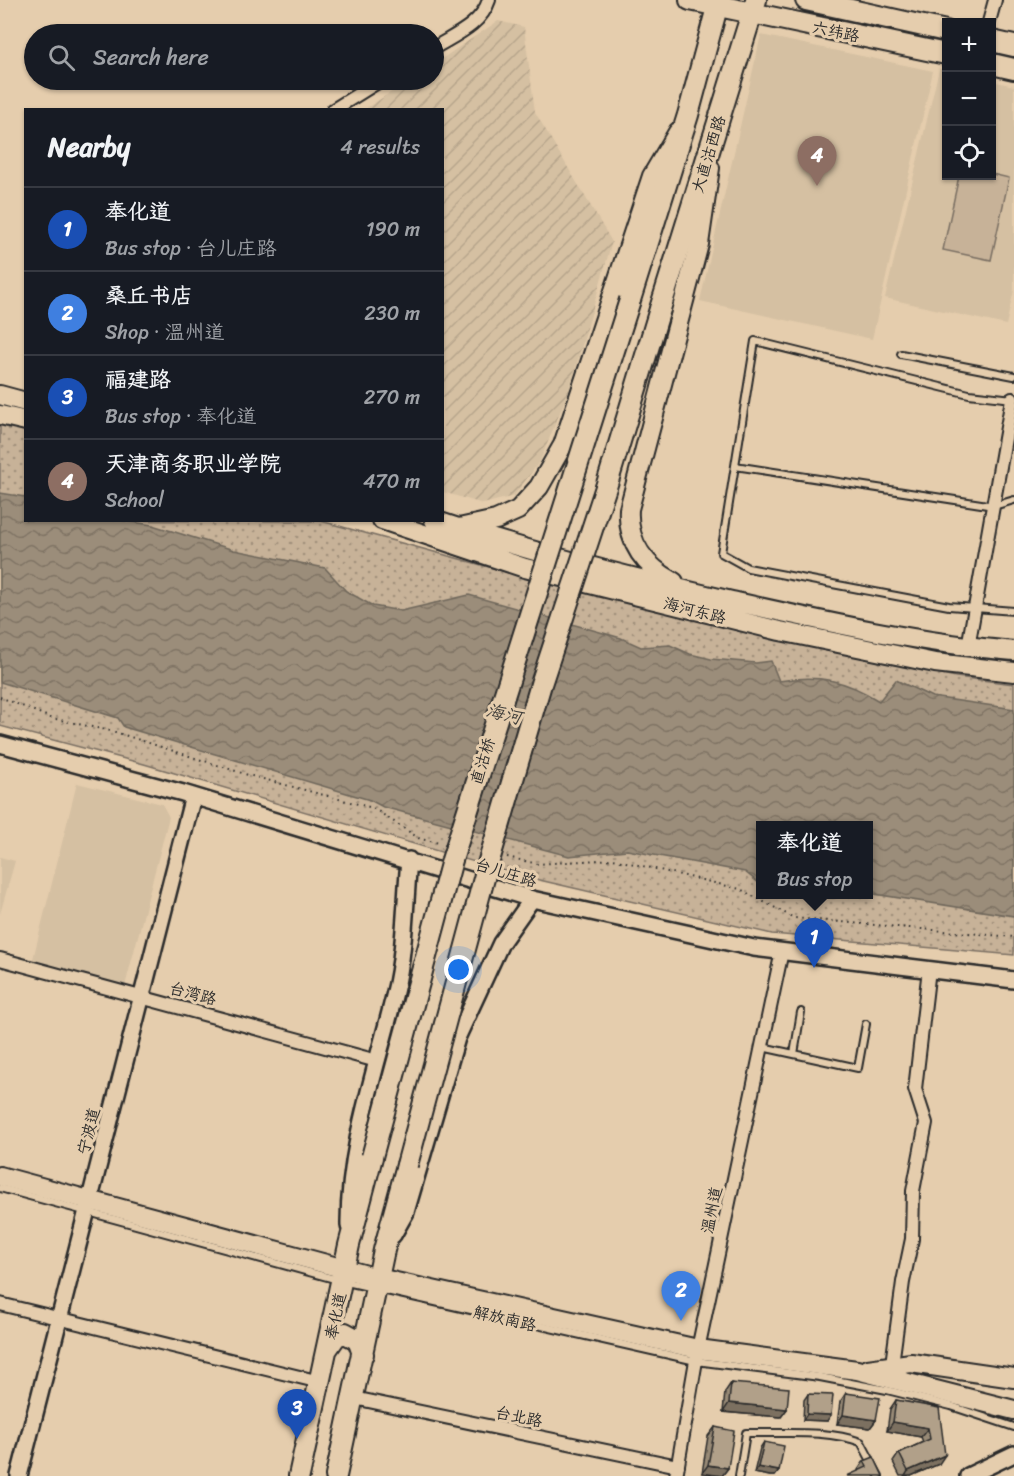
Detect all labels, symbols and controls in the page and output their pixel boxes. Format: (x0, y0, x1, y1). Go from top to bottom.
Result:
street label: 六纬路 (809, 12, 862, 51)
map controls (942, 18, 996, 180)
button: + (942, 18, 996, 72)
search box (24, 24, 444, 90)
text: Search here (93, 38, 209, 77)
icon: search (45, 41, 78, 74)
button: − (942, 72, 996, 126)
street label: 大直沽西路 (683, 112, 734, 197)
text: Nearby (48, 124, 130, 170)
button: locate (942, 126, 996, 180)
text: 4 results (340, 130, 420, 165)
pin: 4 (798, 136, 836, 186)
text: 奉化道 (105, 192, 171, 231)
text: 1 (63, 212, 72, 247)
text: 190 m (366, 212, 420, 247)
text: Bus stop · 台儿庄路 (105, 231, 276, 266)
text: 桑丘书店 (105, 276, 193, 315)
text: 2 (62, 296, 73, 331)
text: 230 m (364, 296, 420, 331)
text: Shop · 温州道 (105, 315, 225, 350)
text: 福建路 (105, 360, 171, 399)
text: 3 (62, 380, 73, 415)
text: 270 m (364, 380, 420, 415)
text: Bus stop · 奉化道 (105, 399, 256, 434)
text: 天津商务职业学院 (105, 444, 281, 483)
text: 4 (61, 464, 74, 499)
text: 470 m (363, 464, 420, 499)
text: School (105, 483, 164, 518)
street label: 海河东路 (660, 589, 729, 632)
water label: 海河 (483, 694, 528, 735)
street label: 直沽桥 (462, 734, 503, 788)
popup (756, 821, 873, 899)
text: 奉化道 (777, 823, 843, 862)
street label: 台儿庄路 (471, 849, 541, 896)
text: Bus stop (777, 862, 852, 897)
pin: 1 (794, 918, 834, 968)
your location (444, 955, 473, 984)
street label: 台湾路 (166, 973, 220, 1014)
street label: 宁波道 (69, 1104, 108, 1158)
street label: 温州道 (692, 1184, 731, 1237)
pin: 2 (662, 1272, 700, 1321)
street label: 奉化道 (316, 1290, 355, 1343)
street label: 解放南路 (470, 1297, 539, 1340)
pin: 3 (278, 1390, 316, 1439)
street label: 台北路 (492, 1397, 545, 1436)

